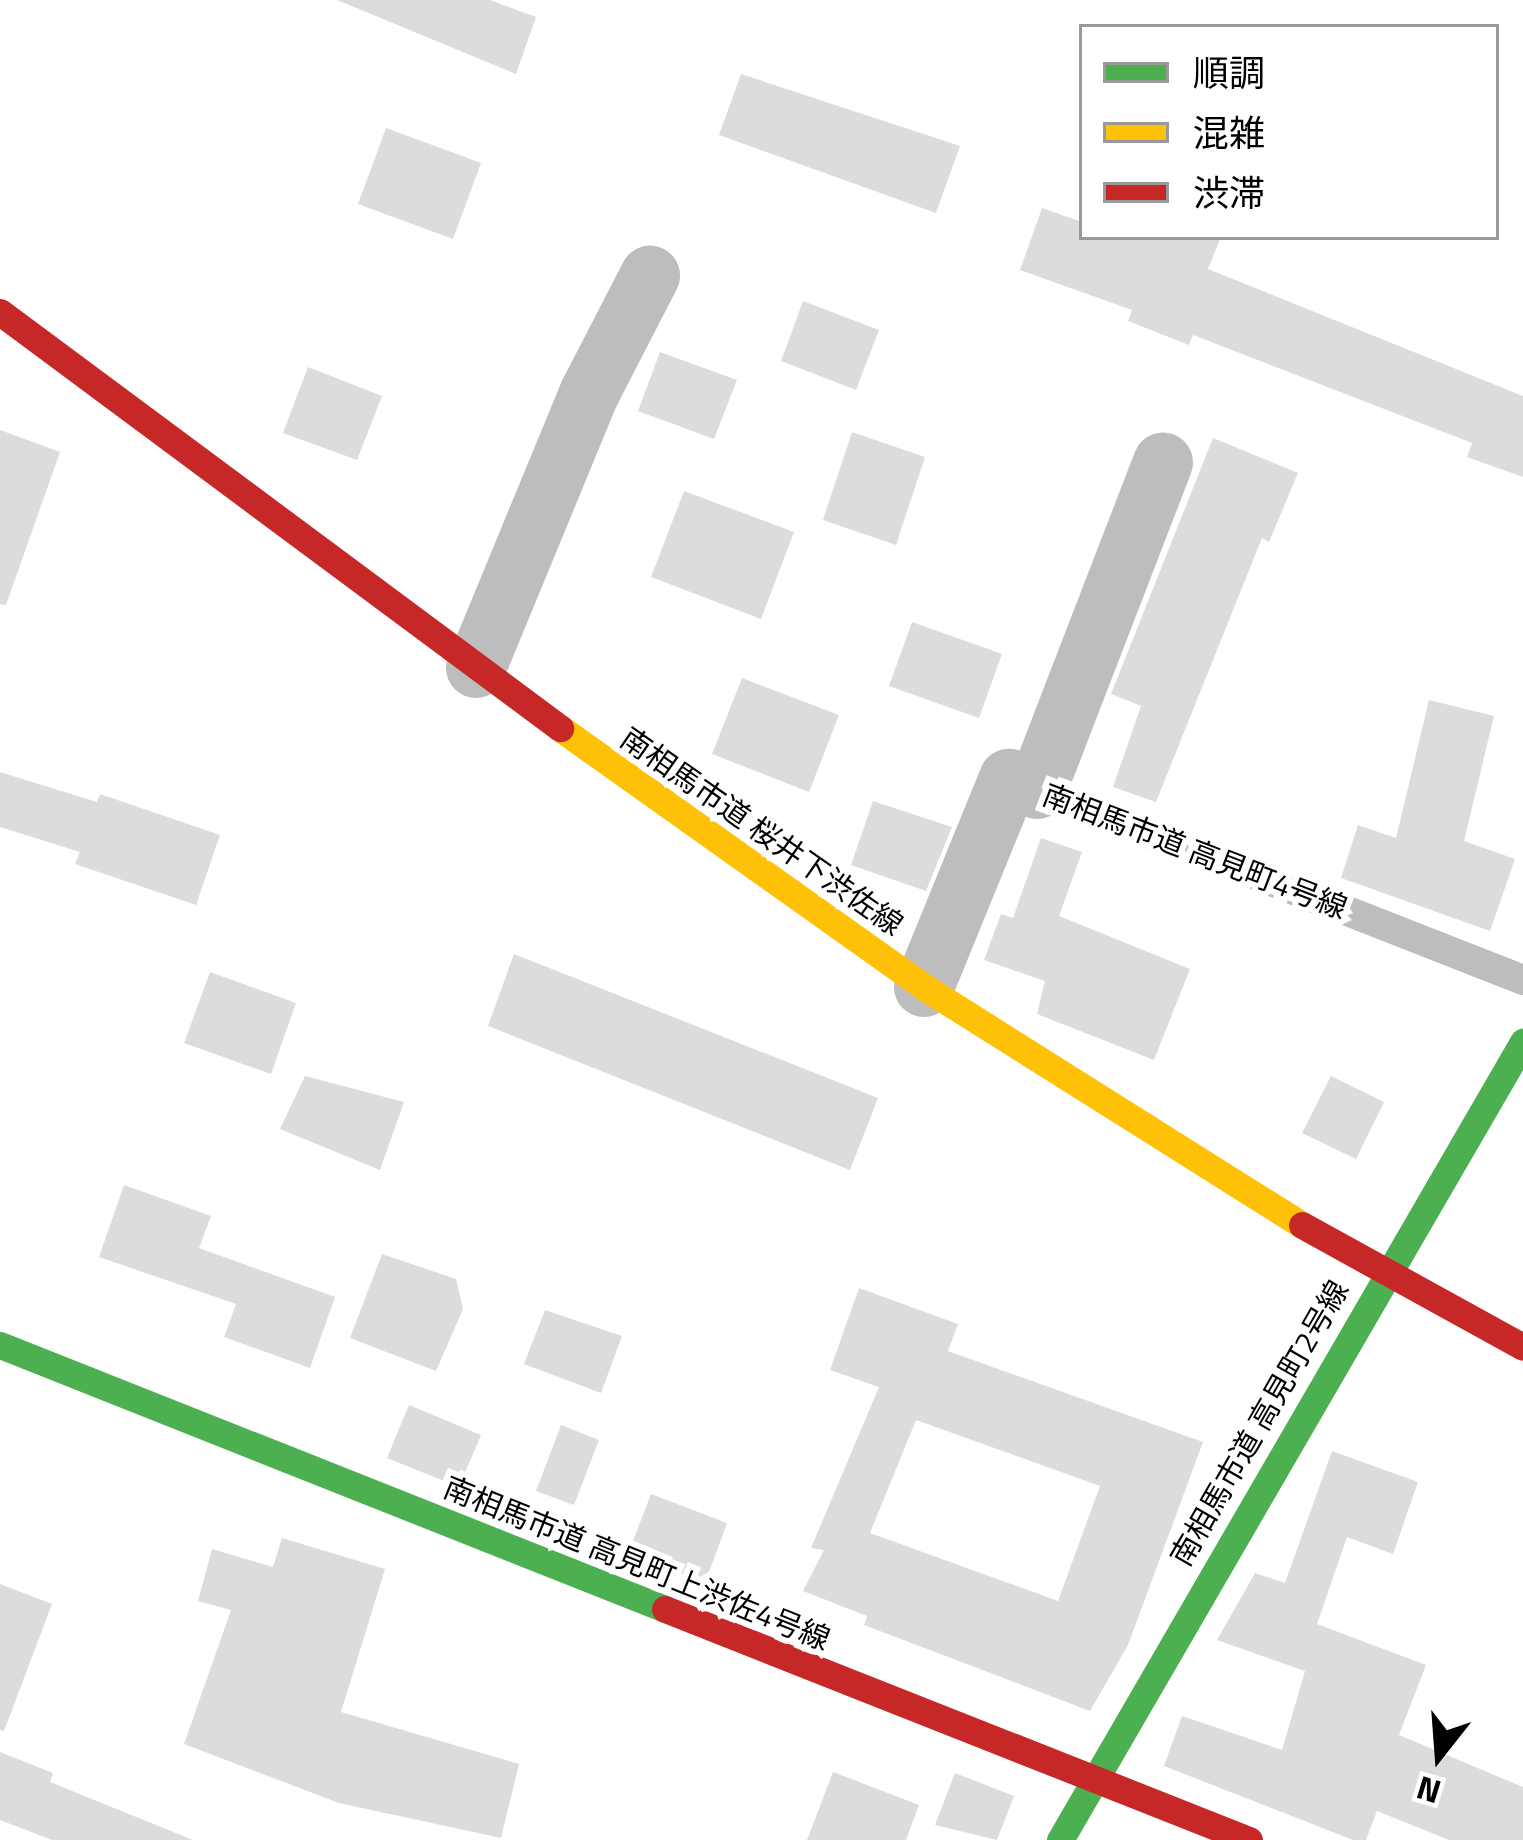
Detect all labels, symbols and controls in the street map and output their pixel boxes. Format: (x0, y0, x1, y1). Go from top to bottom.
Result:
legend (1079, 24, 1499, 240)
text: 順調 (1193, 45, 1265, 100)
text: 混雑 (1193, 105, 1265, 160)
text: 渋滞 (1193, 165, 1265, 220)
street label: 南相馬市道 桜井下渋佐線 (614, 720, 910, 942)
street label: 南相馬市道 高見町4号線 (1038, 776, 1352, 926)
street label: 南相馬市道 高見町2号線 (1163, 1274, 1355, 1572)
street label: 南相馬市道 高見町上渋佐4号線 (439, 1469, 835, 1657)
north arrow (1379, 1696, 1499, 1816)
text: N (1410, 1763, 1447, 1818)

